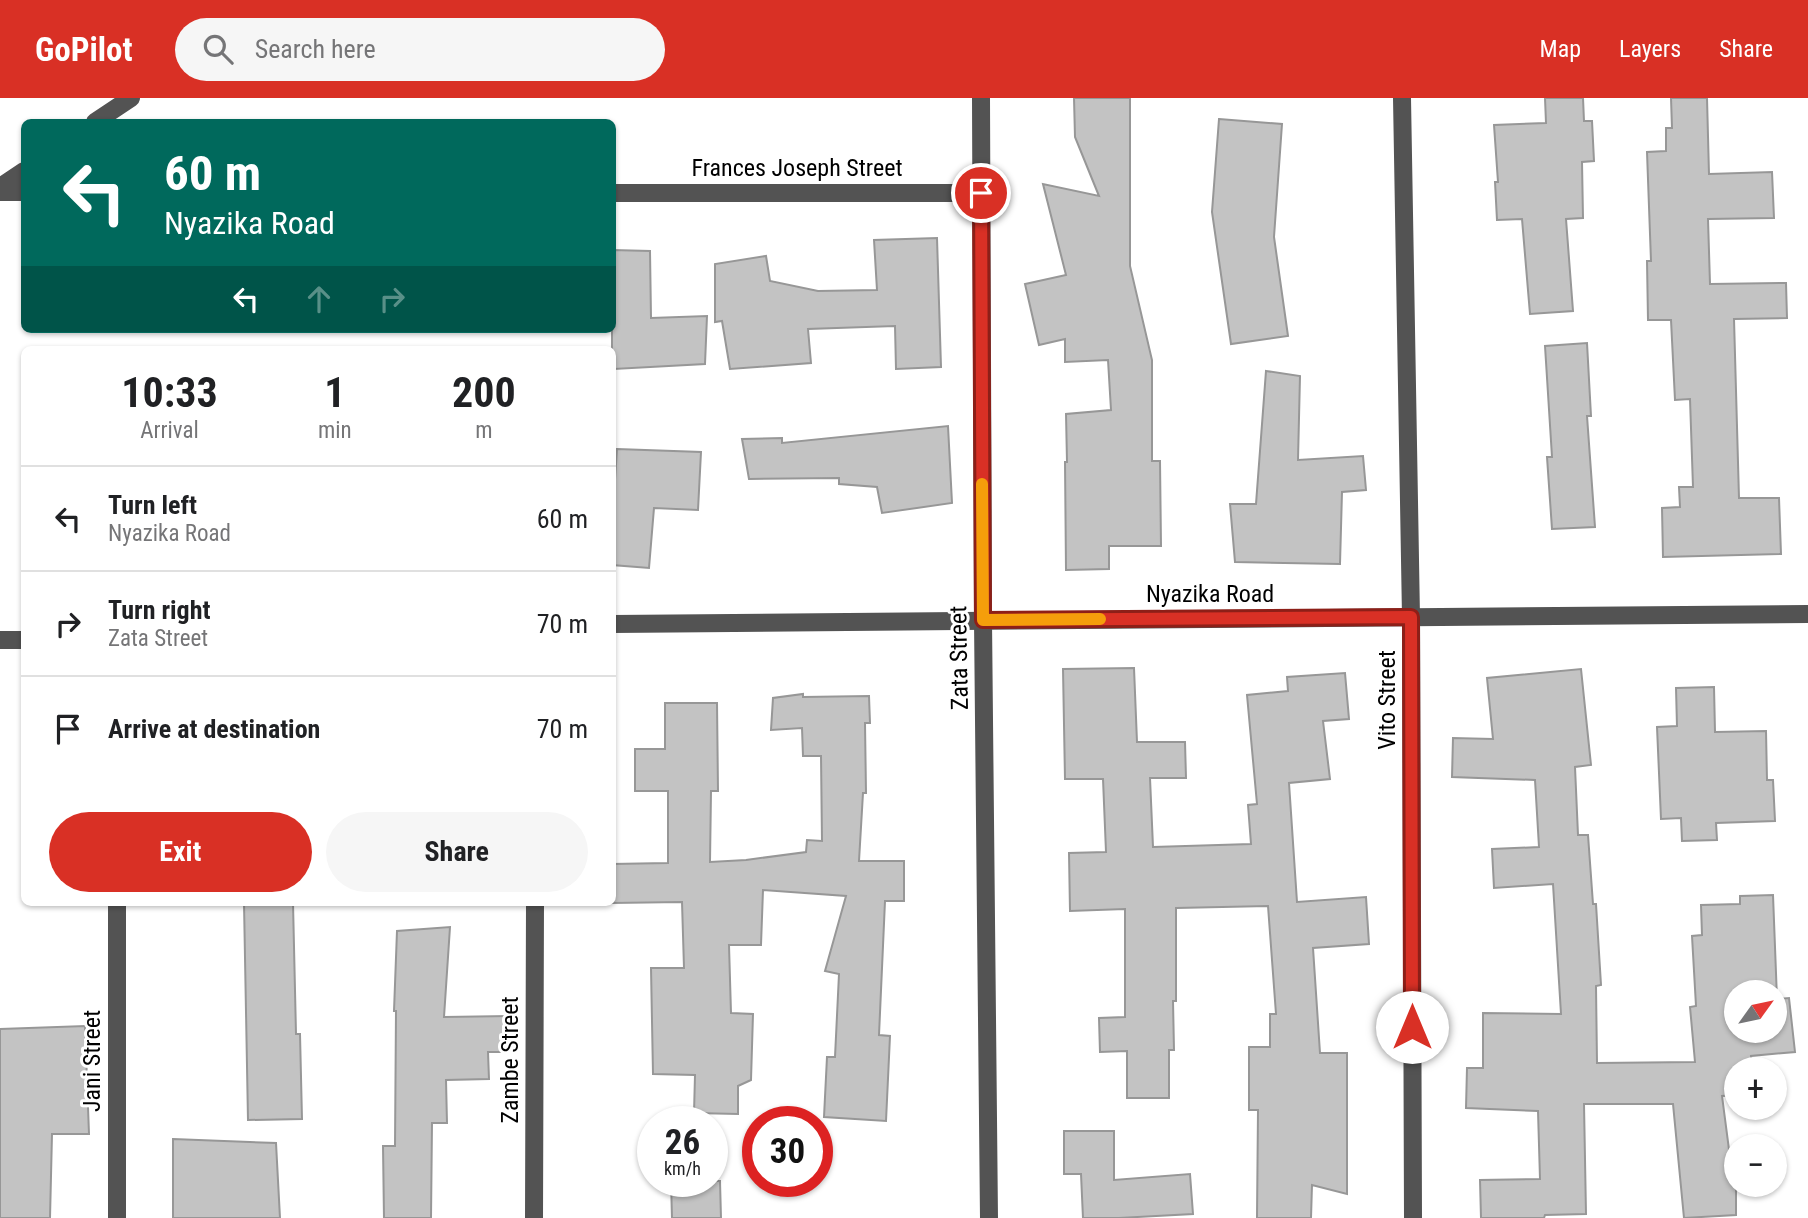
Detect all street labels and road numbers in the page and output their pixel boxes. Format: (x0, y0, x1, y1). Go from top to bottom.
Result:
street label: Frances Joseph Street (691, 154, 903, 182)
street label: Nyazika Road (1146, 580, 1274, 608)
street label: Zata Street (944, 606, 974, 710)
street label: Vito Street (1373, 650, 1401, 750)
street label: Zambe Street (496, 997, 524, 1123)
street label: Jani Street (78, 1010, 106, 1112)

